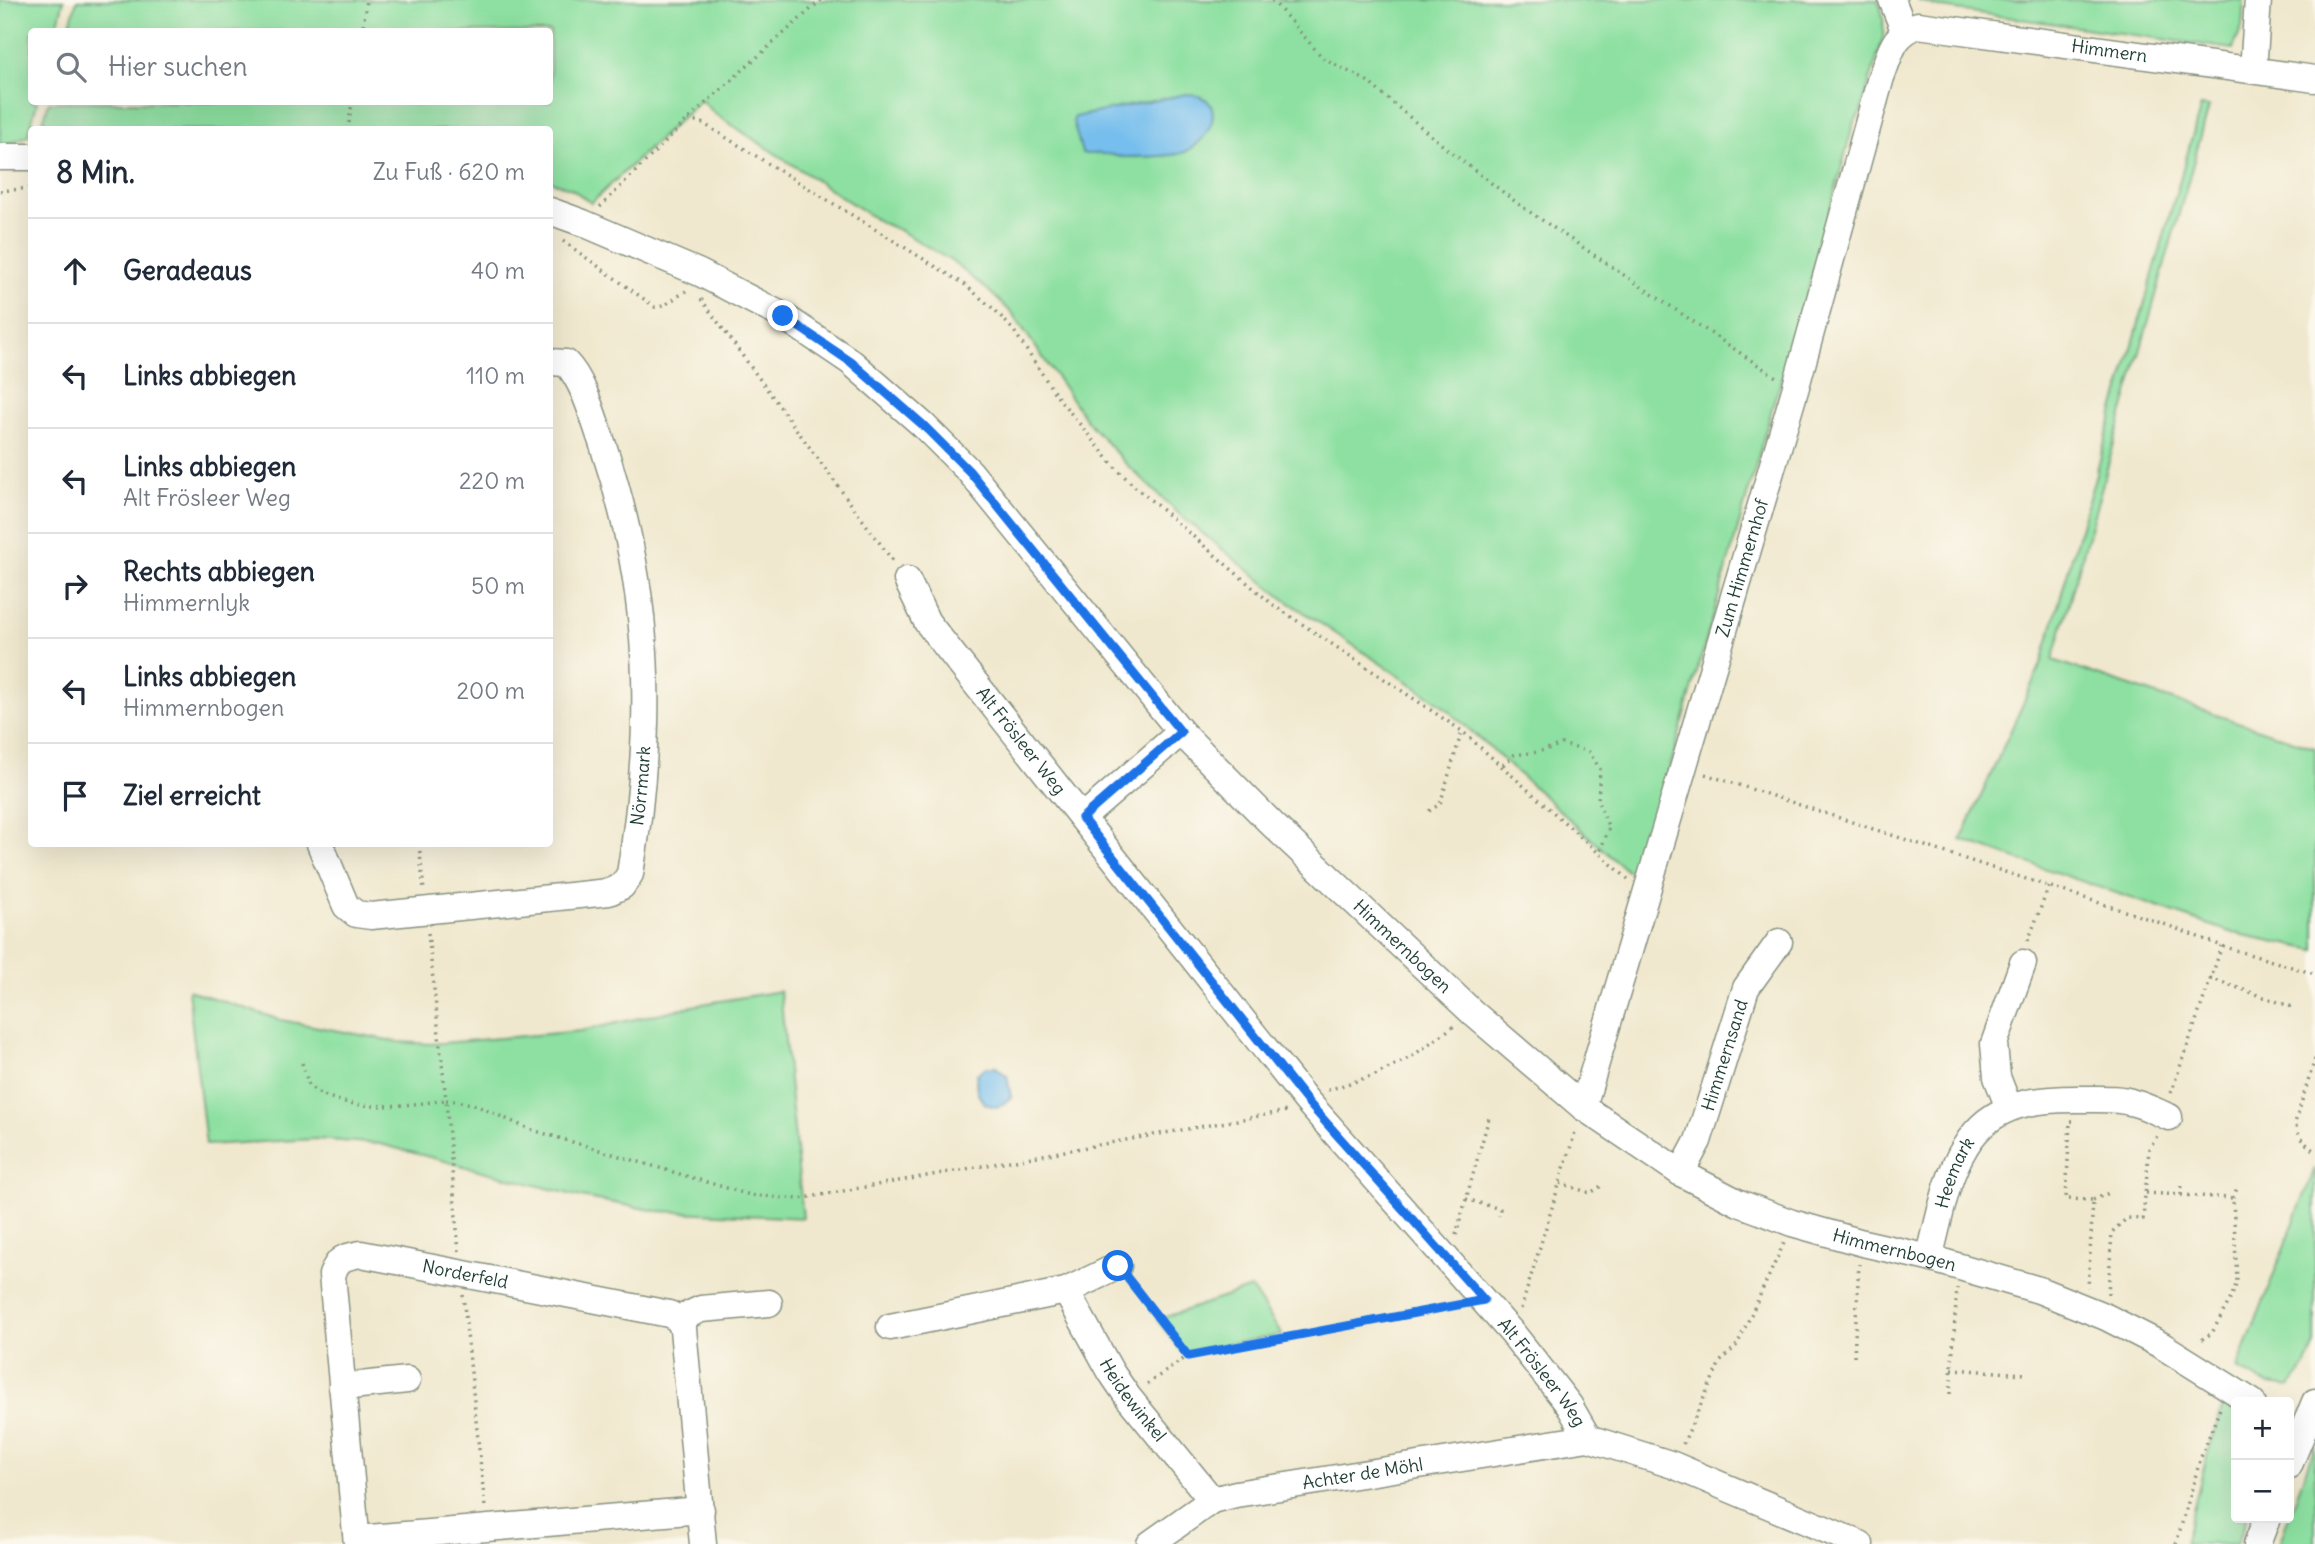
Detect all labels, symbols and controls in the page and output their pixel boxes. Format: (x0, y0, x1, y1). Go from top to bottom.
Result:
search box (28, 28, 553, 105)
street label: Himmern (2070, 34, 2149, 67)
icon: search (52, 48, 90, 86)
text: Hier suchen (108, 50, 248, 83)
text: 8 Min. (56, 153, 135, 191)
text: Zu Fuß · 620 m (373, 157, 525, 186)
icon: ahead (56, 252, 94, 290)
text: Geradeaus (123, 254, 252, 287)
text: 40 m (471, 256, 525, 285)
route end (767, 300, 798, 331)
icon: left (56, 357, 94, 395)
text: Links abbiegen (123, 359, 296, 392)
text: 110 m (466, 361, 525, 390)
text: Links abbiegen (123, 450, 296, 483)
icon: left (56, 462, 94, 500)
text: 220 m (459, 466, 525, 495)
text: Alt Frösleer Weg (123, 483, 291, 512)
street label: Zum Himmernhof (1711, 495, 1773, 640)
text: Rechts abbiegen (123, 555, 315, 588)
icon: right (56, 567, 94, 605)
text: 50 m (471, 571, 525, 600)
text: Himmernlyk (123, 588, 250, 617)
text: Links abbiegen (123, 660, 296, 693)
icon: left (56, 672, 94, 710)
text: 200 m (456, 676, 525, 705)
street label: Alt Frösleer Weg (972, 682, 1071, 799)
text: Himmernbogen (123, 693, 284, 722)
street label: Nörrmark (625, 745, 655, 827)
icon: arrive (56, 777, 94, 815)
text: Ziel erreicht (123, 779, 261, 812)
street label: Himmernbogen (1349, 894, 1456, 998)
street label: Himmernsand (1696, 996, 1753, 1114)
street label: Heemark (1930, 1133, 1979, 1211)
street label: Himmernbogen (1830, 1223, 1959, 1276)
route start (1102, 1250, 1133, 1281)
street label: Norderfeld (420, 1254, 511, 1293)
street label: Alt Frösleer Weg (1493, 1313, 1591, 1431)
street label: Heidewinkel (1095, 1354, 1172, 1446)
map controls (2231, 1397, 2294, 1523)
button: + (2231, 1397, 2294, 1460)
street label: Achter de Möhl (1301, 1452, 1424, 1494)
button: − (2231, 1460, 2294, 1523)

